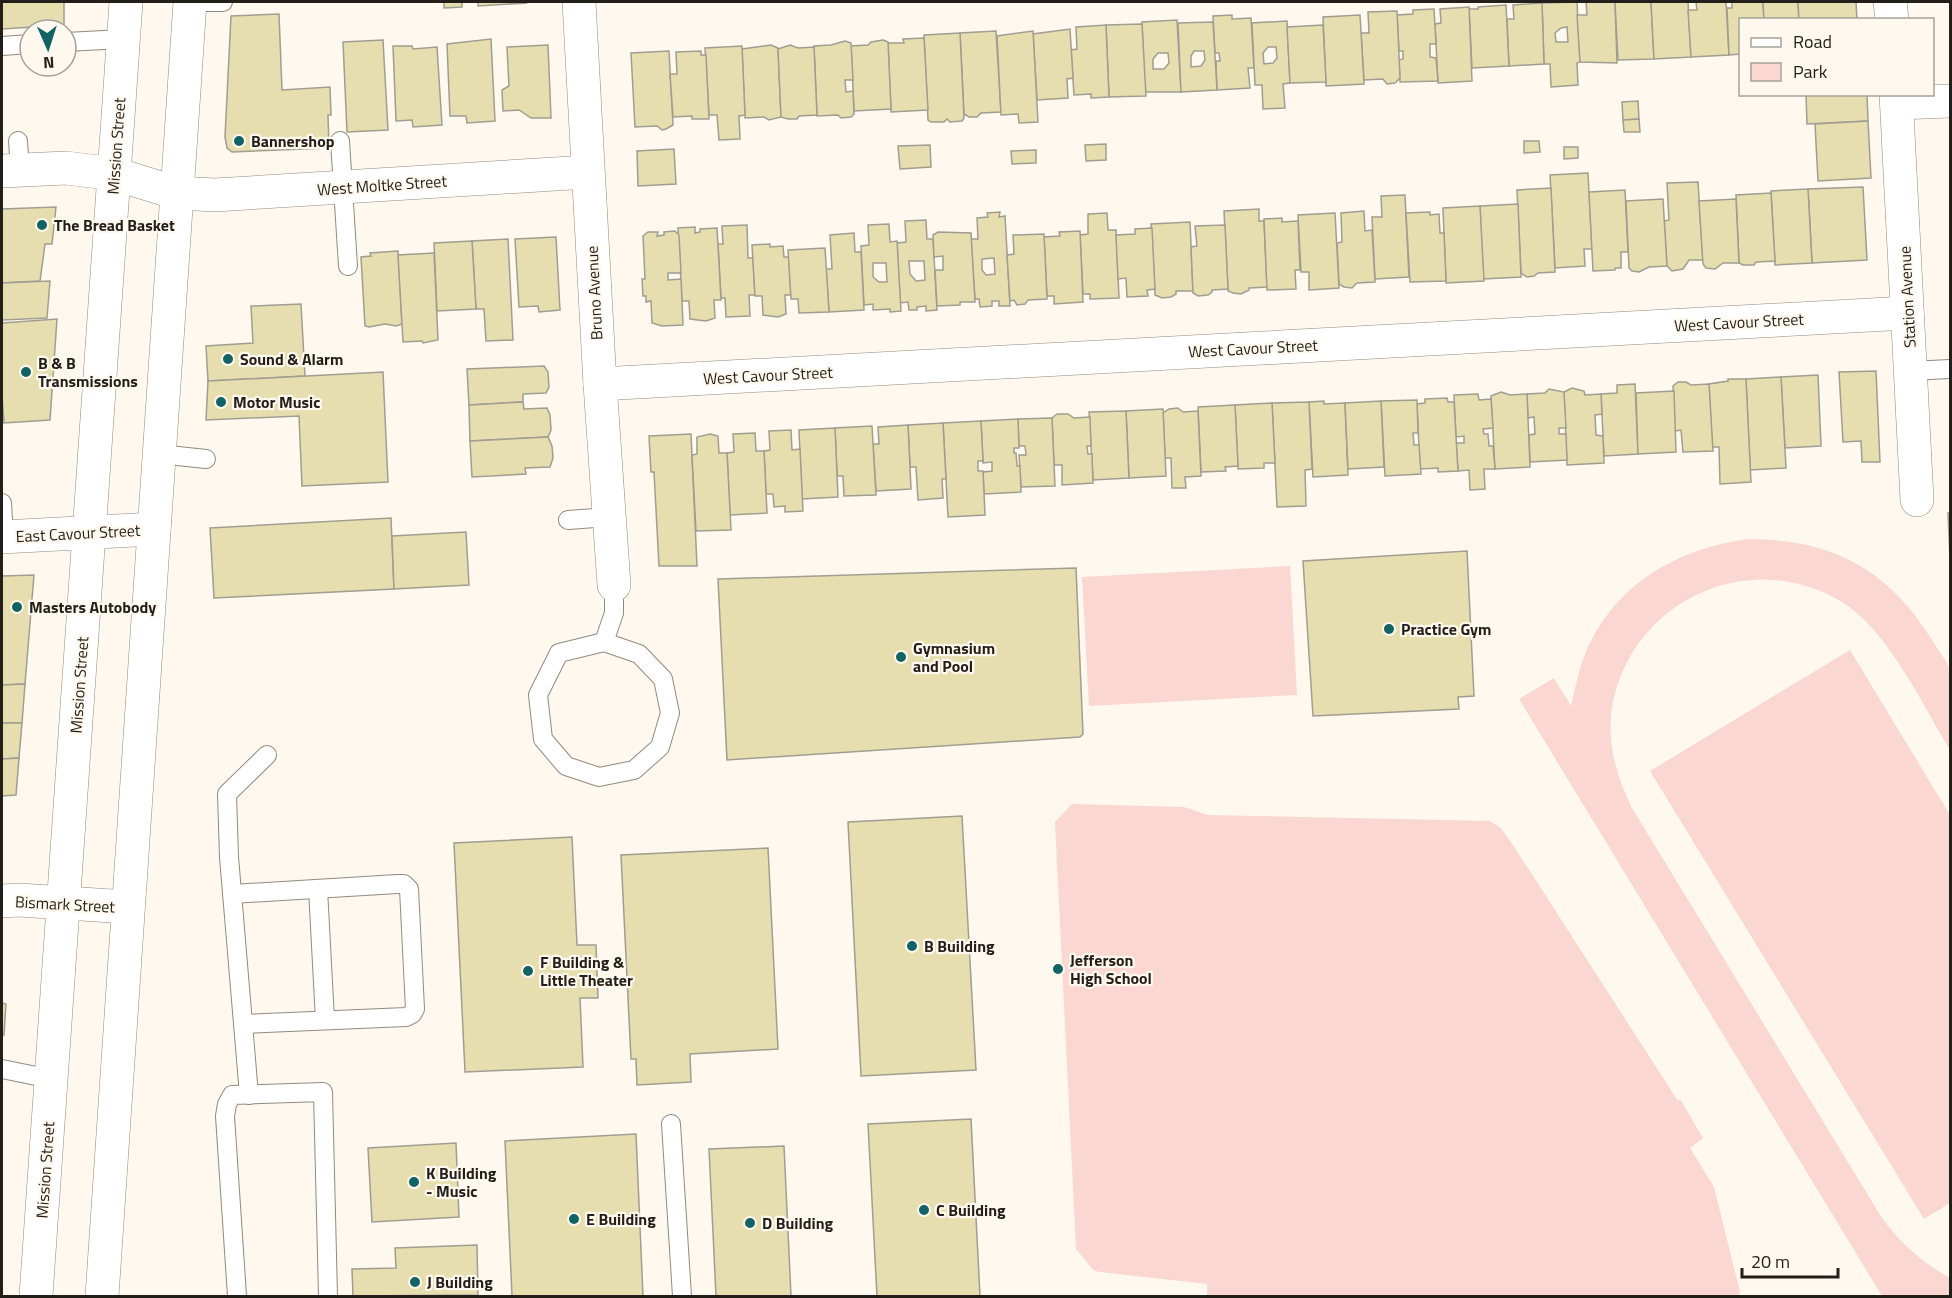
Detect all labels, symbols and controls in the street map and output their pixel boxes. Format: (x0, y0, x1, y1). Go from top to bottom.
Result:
north arrow (18, 18, 78, 78)
legend (1739, 18, 1934, 96)
text: Road (1793, 28, 1832, 55)
text: N (43, 51, 55, 75)
text: Park (1793, 58, 1828, 85)
street label: Mission Street (101, 96, 131, 195)
place label: Bannershop (251, 129, 335, 153)
marker: Bannershop (232, 134, 246, 148)
street label: West Moltke Street (316, 168, 448, 202)
place label: The Bread Basket (54, 213, 175, 237)
marker: The Bread Basket (35, 218, 49, 232)
street label: Bruno Avenue (580, 245, 608, 341)
street label: Station Avenue (1892, 245, 1922, 349)
street label: West Cavour Street (1673, 307, 1805, 337)
street label: West Cavour Street (1187, 333, 1319, 363)
place label: Sound & Alarm (240, 347, 343, 371)
place label: B & B Transmissions (38, 351, 138, 393)
marker: Sound & Alarm (221, 352, 235, 366)
street label: West Cavour Street (702, 360, 834, 390)
marker: B & B Transmissions (19, 365, 33, 379)
place label: Motor Music (233, 390, 320, 414)
marker: Motor Music (214, 395, 228, 409)
street label: East Cavour Street (15, 518, 141, 548)
place label: Masters Autobody (29, 595, 156, 619)
marker: Masters Autobody (10, 600, 24, 614)
place label: Practice Gym (1401, 617, 1492, 641)
marker: Practice Gym (1382, 622, 1396, 636)
street label: Mission Street (64, 635, 94, 734)
place label: Gymnasium and Pool (913, 636, 995, 678)
marker: Gymnasium and Pool (894, 650, 908, 664)
street label: Bismark Street (14, 889, 116, 919)
place label: B Building (924, 934, 995, 958)
marker: B Building (905, 939, 919, 953)
place label: Jefferson High School (1070, 948, 1152, 990)
place label: F Building & Little Theater (540, 950, 633, 992)
marker: Jefferson High School (1051, 962, 1065, 976)
marker: F Building & Little Theater (521, 964, 535, 978)
street label: Mission Street (30, 1120, 60, 1219)
place label: K Building - Music (426, 1161, 497, 1203)
marker: K Building - Music (407, 1175, 421, 1189)
place label: C Building (936, 1198, 1006, 1222)
marker: C Building (917, 1203, 931, 1217)
place label: E Building (586, 1207, 656, 1231)
place label: D Building (762, 1211, 834, 1235)
marker: E Building (567, 1212, 581, 1226)
marker: D Building (743, 1216, 757, 1230)
scale bar (1742, 1241, 1838, 1279)
text: 20 m (1751, 1248, 1790, 1275)
place label: J Building (427, 1270, 493, 1294)
marker: J Building (408, 1275, 422, 1289)

